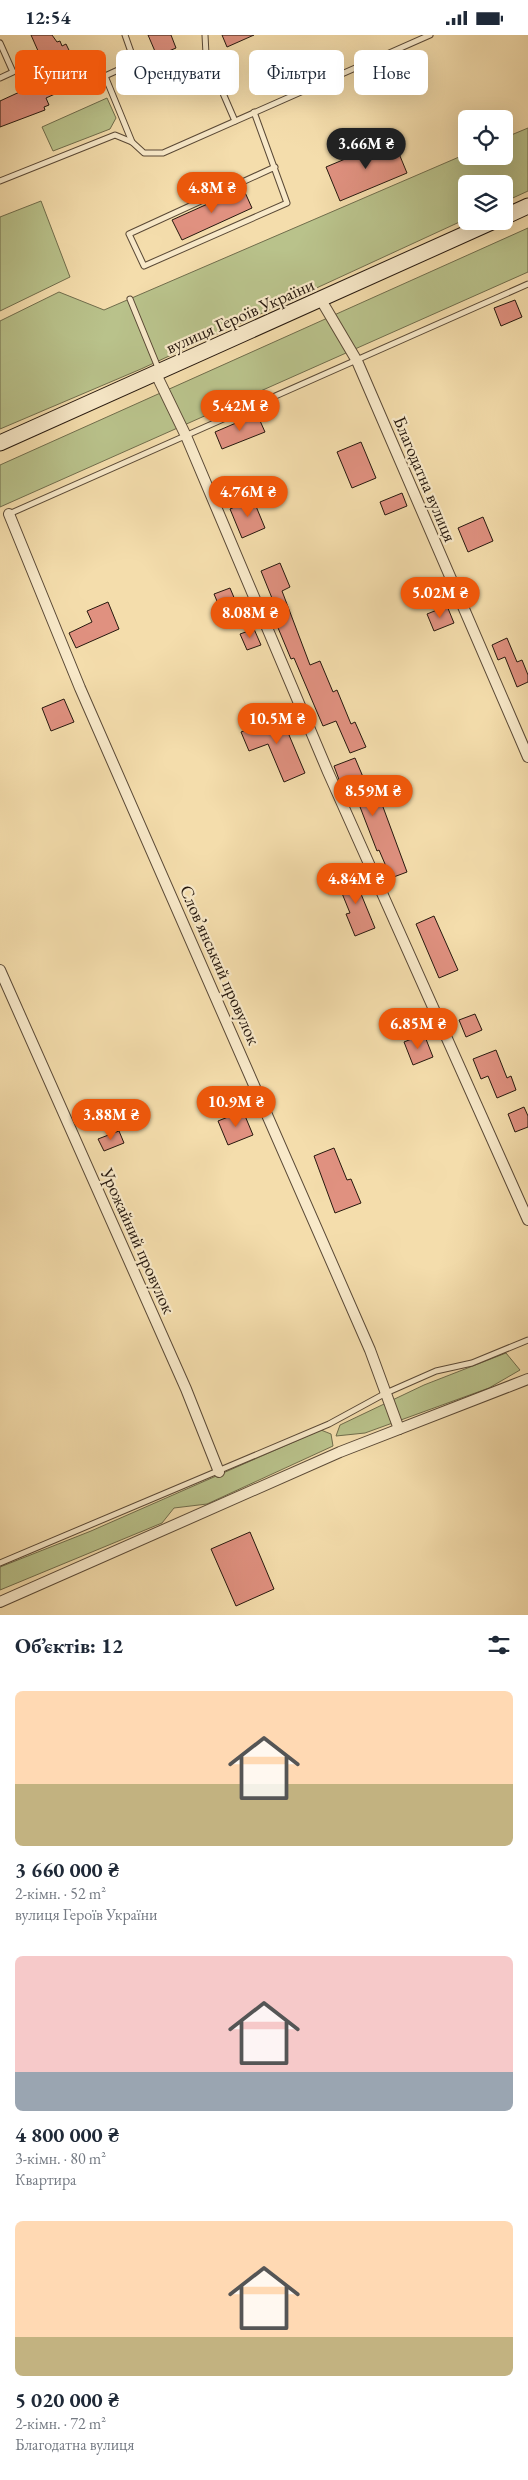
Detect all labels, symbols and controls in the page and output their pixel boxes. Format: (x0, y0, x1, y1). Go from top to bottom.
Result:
text: 12:54 (25, 5, 71, 30)
chip: Купити (15, 50, 106, 95)
chip: Орендувати (116, 50, 239, 95)
chip: Фільтри (249, 50, 344, 95)
chip: Нове (354, 50, 428, 95)
map controls (458, 110, 513, 230)
button: locate (458, 110, 513, 165)
pin: 3.66M ₴ (320, 127, 412, 170)
text: 3.66M ₴ (338, 133, 394, 154)
pin: 4.8M ₴ (171, 171, 253, 214)
button: layers (458, 175, 513, 230)
text: 4.8M ₴ (188, 177, 236, 198)
street label: вулиця Героїв України (162, 272, 318, 359)
pin: 5.42M ₴ (194, 389, 286, 432)
text: 5.42M ₴ (212, 395, 268, 416)
street label: Благодатна вулиця (389, 412, 462, 545)
pin: 4.76M ₴ (202, 475, 294, 518)
text: 4.76M ₴ (220, 481, 276, 502)
pin: 5.02M ₴ (394, 577, 486, 619)
text: 5.02M ₴ (412, 582, 468, 603)
pin: 8.08M ₴ (204, 597, 296, 639)
text: 8.08M ₴ (222, 602, 278, 623)
pin: 10.5M ₴ (231, 703, 323, 745)
text: 10.5M ₴ (249, 708, 305, 729)
pin: 8.59M ₴ (327, 775, 419, 817)
text: 8.59M ₴ (345, 780, 401, 801)
pin: 4.84M ₴ (310, 863, 402, 905)
text: 4.84M ₴ (328, 868, 384, 889)
street label: Словʼянський провулок (175, 881, 266, 1049)
pin: 6.85M ₴ (372, 1007, 464, 1050)
text: 6.85M ₴ (390, 1013, 446, 1034)
pin: 10.9M ₴ (190, 1085, 282, 1128)
text: 10.9M ₴ (208, 1091, 264, 1112)
pin: 3.88M ₴ (65, 1099, 157, 1141)
text: 3.88M ₴ (83, 1104, 139, 1125)
street label: Урожайний провулок (96, 1164, 181, 1318)
icon: filters (485, 1631, 513, 1659)
text: Об’єктів: 12 (15, 1632, 123, 1659)
icon: home (219, 1723, 309, 1813)
text: 3 660 000 ₴ (15, 1856, 119, 1883)
text: 2-кімн. · 52 m² (15, 1883, 106, 1904)
text: вулиця Героїв України (15, 1904, 158, 1925)
icon: home (219, 1988, 309, 2078)
text: 4 800 000 ₴ (15, 2121, 119, 2148)
text: 3-кімн. · 80 m² (15, 2148, 106, 2169)
text: Квартира (15, 2169, 76, 2190)
icon: home (219, 2253, 309, 2343)
text: 5 020 000 ₴ (15, 2386, 119, 2413)
text: 2-кімн. · 72 m² (15, 2413, 106, 2434)
text: Благодатна вулиця (15, 2434, 134, 2455)

